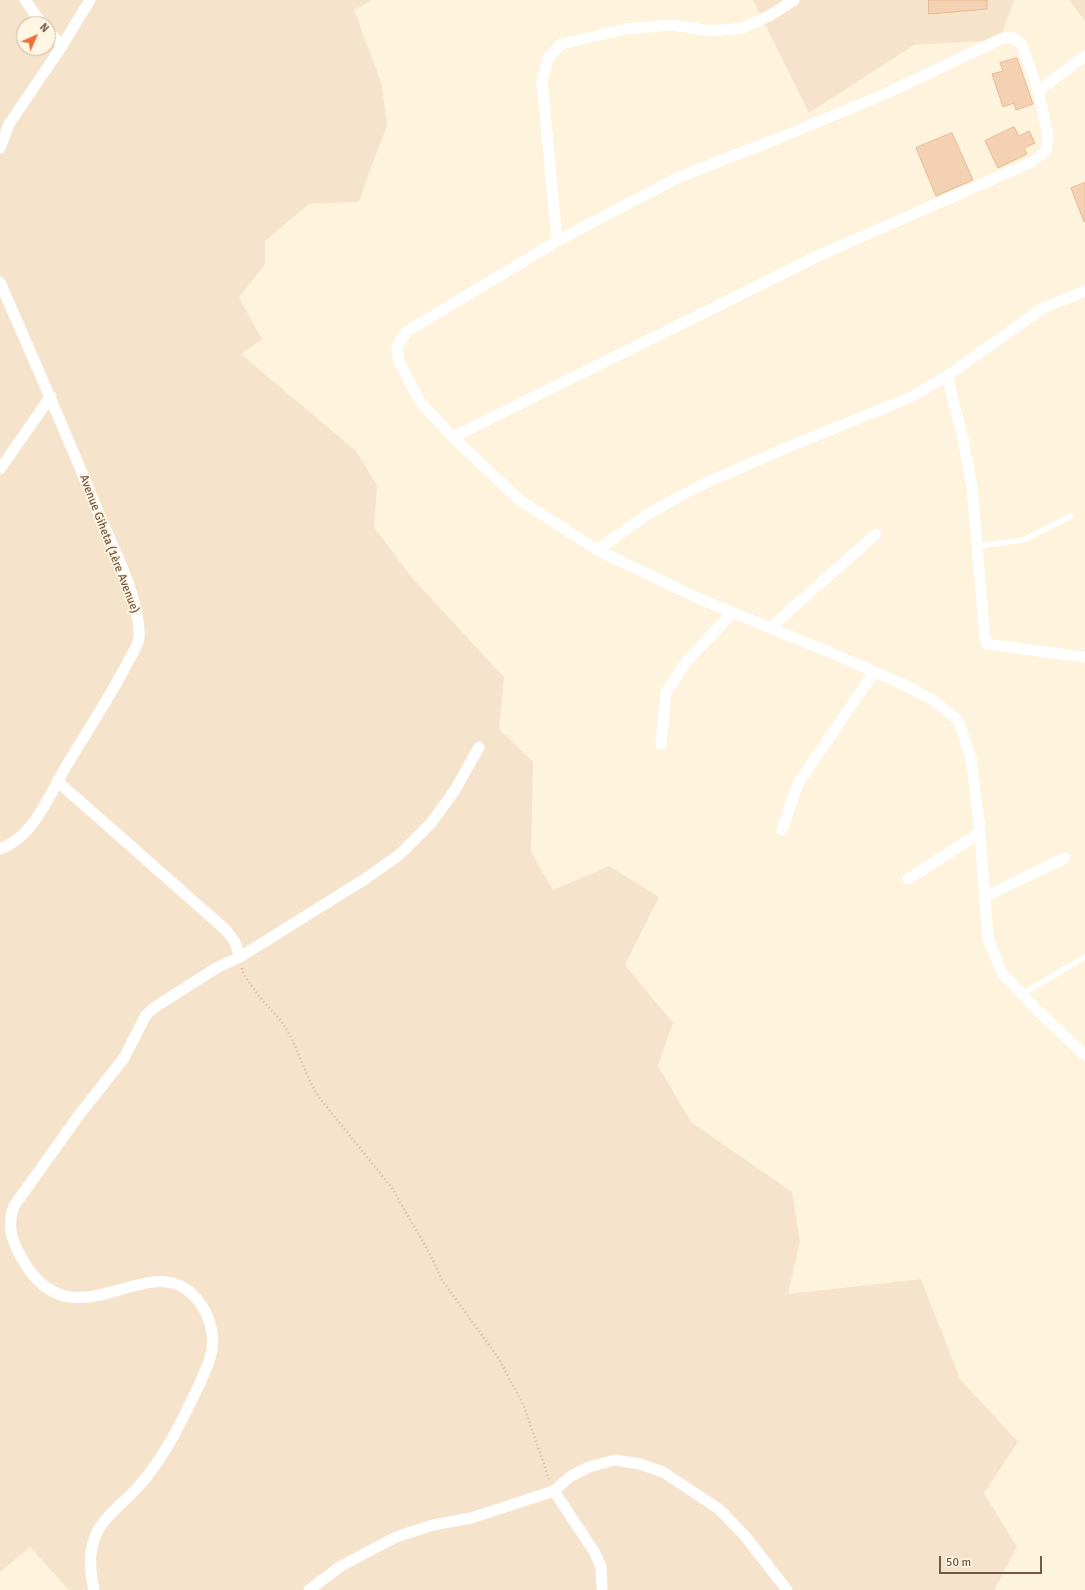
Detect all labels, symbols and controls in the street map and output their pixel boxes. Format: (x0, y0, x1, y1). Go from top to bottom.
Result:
north arrow (16, 16, 56, 56)
text: N (37, 21, 51, 35)
street label: Avenue Giheta (1ère Avenue) (76, 473, 142, 615)
scale bar (941, 1548, 1044, 1574)
text: 50 m (946, 1555, 971, 1570)

